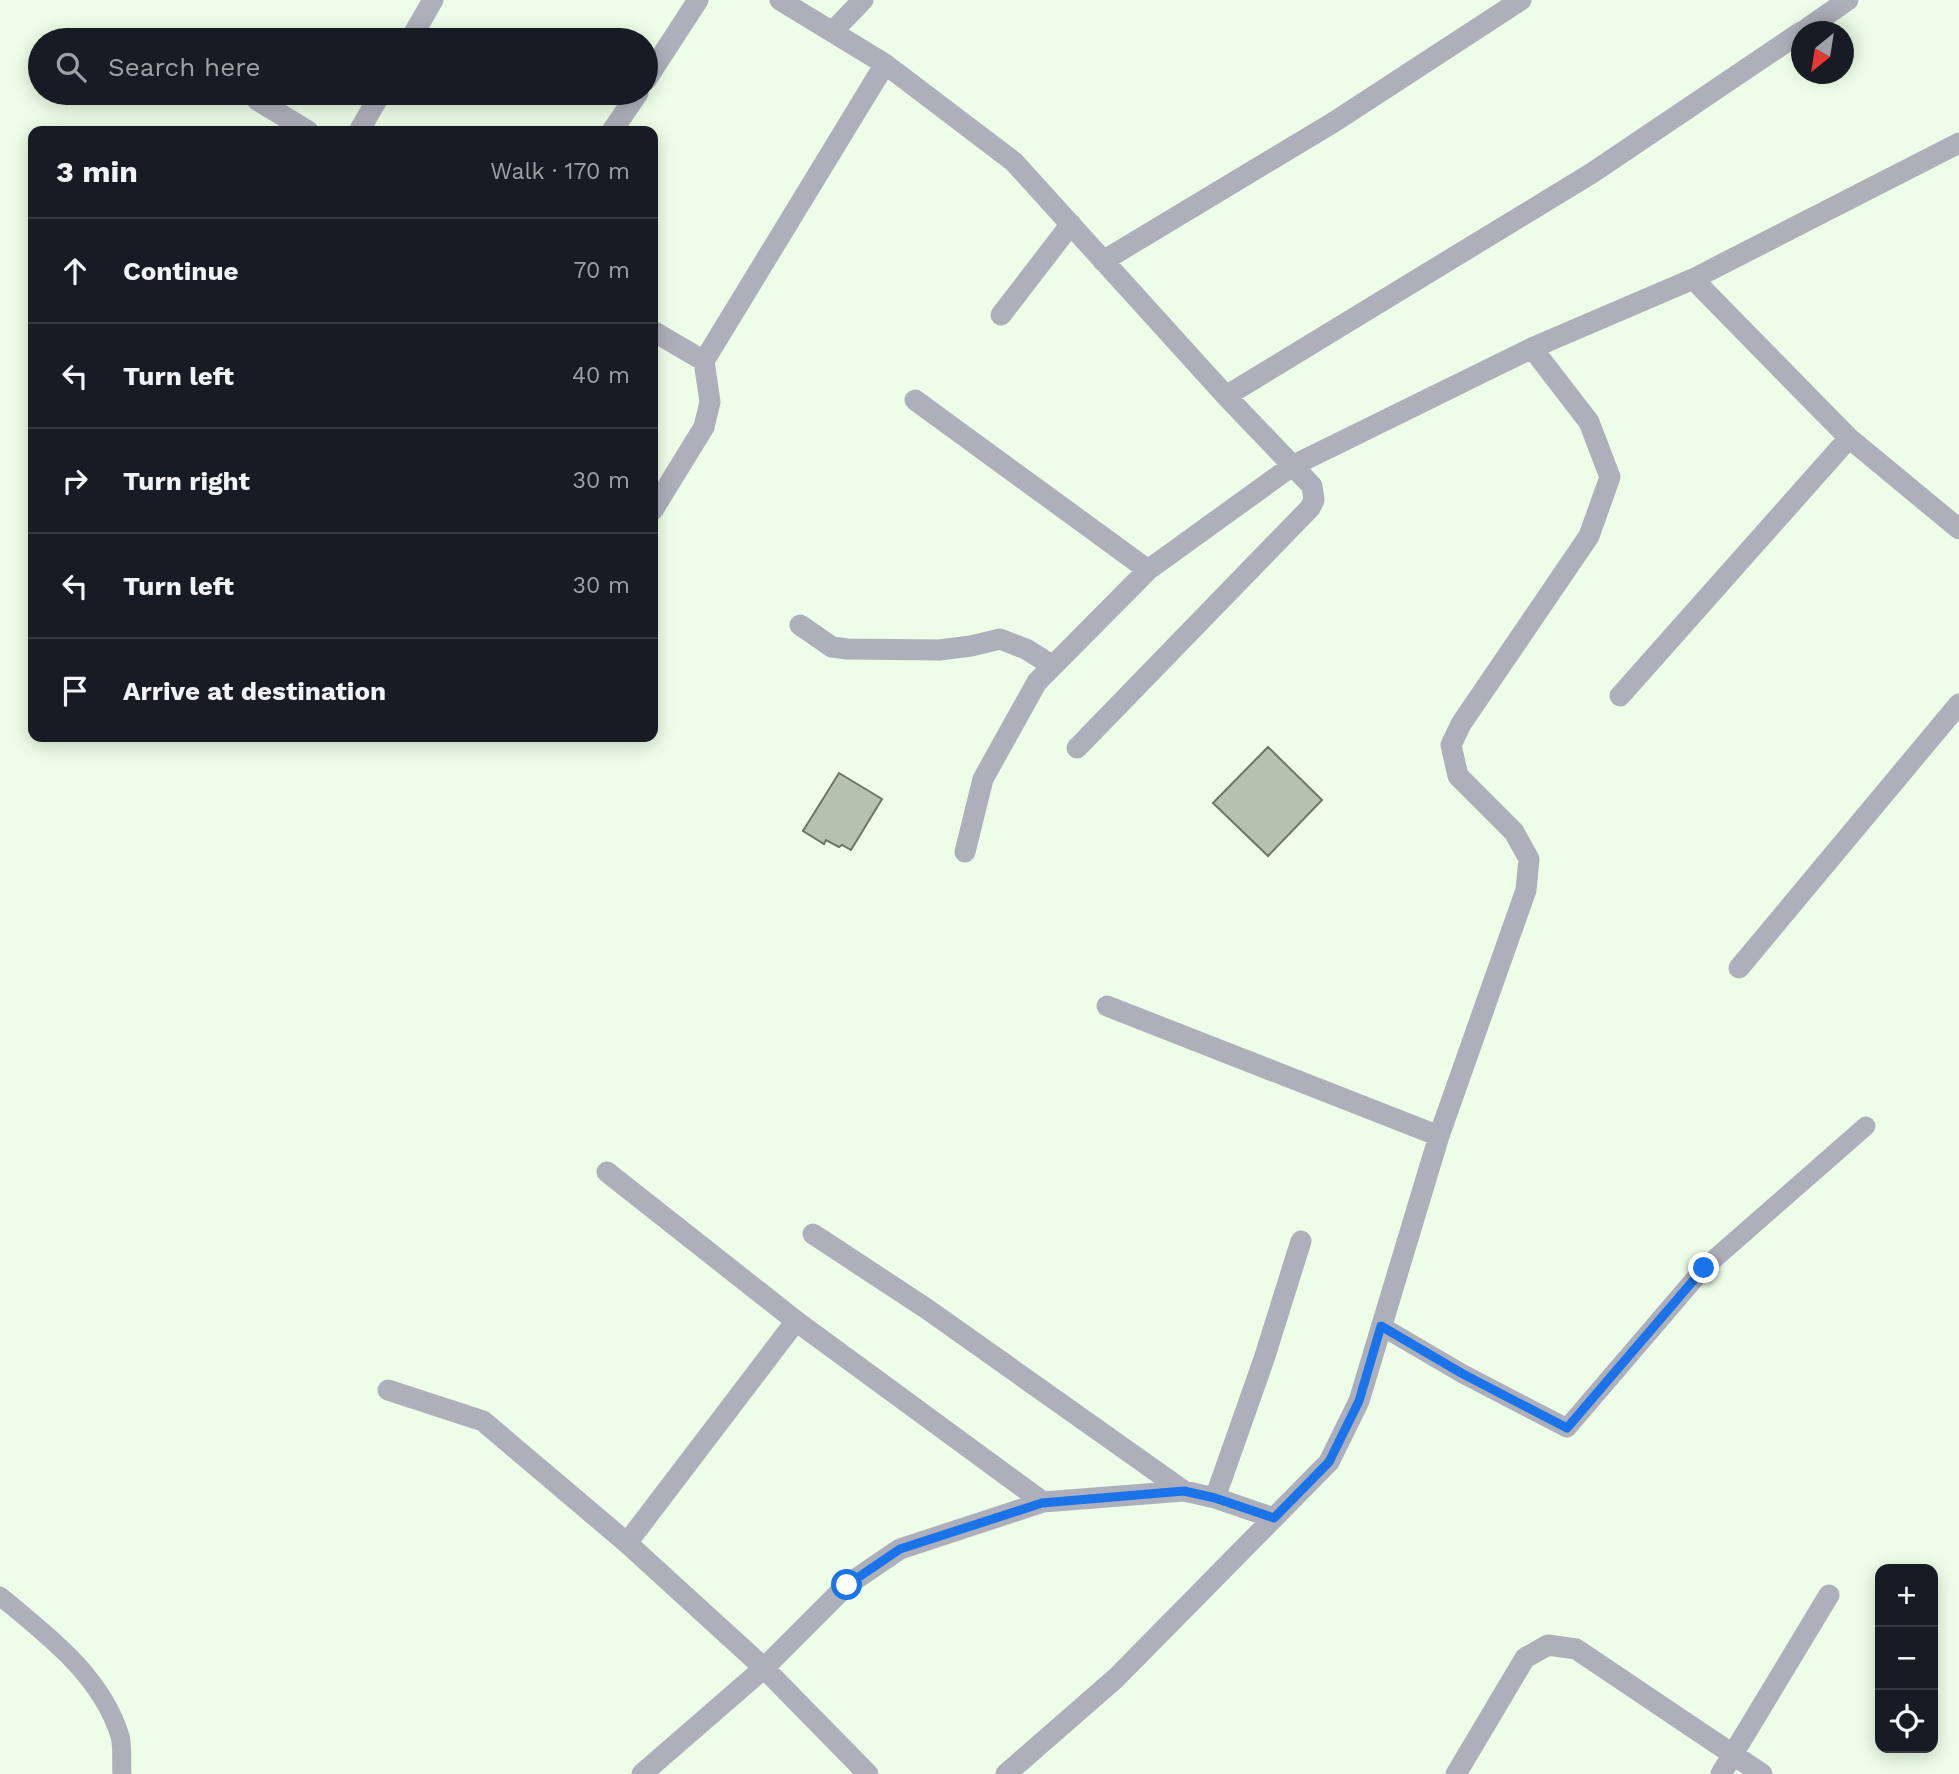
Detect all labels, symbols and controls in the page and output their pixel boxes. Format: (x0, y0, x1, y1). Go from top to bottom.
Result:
north arrow (1791, 21, 1854, 84)
search box (28, 28, 658, 105)
icon: search (52, 48, 90, 86)
text: Search here (108, 52, 260, 82)
text: 3 min (56, 154, 138, 189)
text: Walk · 170 m (490, 158, 630, 185)
icon: ahead (56, 252, 94, 290)
text: Continue (123, 256, 239, 286)
text: 70 m (573, 257, 630, 284)
icon: left (56, 357, 94, 395)
text: Turn left (123, 361, 234, 391)
text: 40 m (572, 362, 630, 389)
icon: right (56, 462, 94, 500)
text: Turn right (123, 466, 250, 496)
text: 30 m (573, 467, 630, 494)
icon: left (56, 567, 94, 605)
text: Turn left (123, 571, 234, 601)
text: 30 m (573, 572, 630, 599)
icon: arrive (56, 672, 94, 710)
text: Arrive at destination (123, 676, 386, 706)
route end (1688, 1252, 1719, 1283)
map controls (1875, 1564, 1938, 1753)
button: + (1875, 1564, 1938, 1627)
route start (831, 1569, 862, 1600)
button: − (1875, 1627, 1938, 1690)
button: locate (1875, 1690, 1938, 1753)

